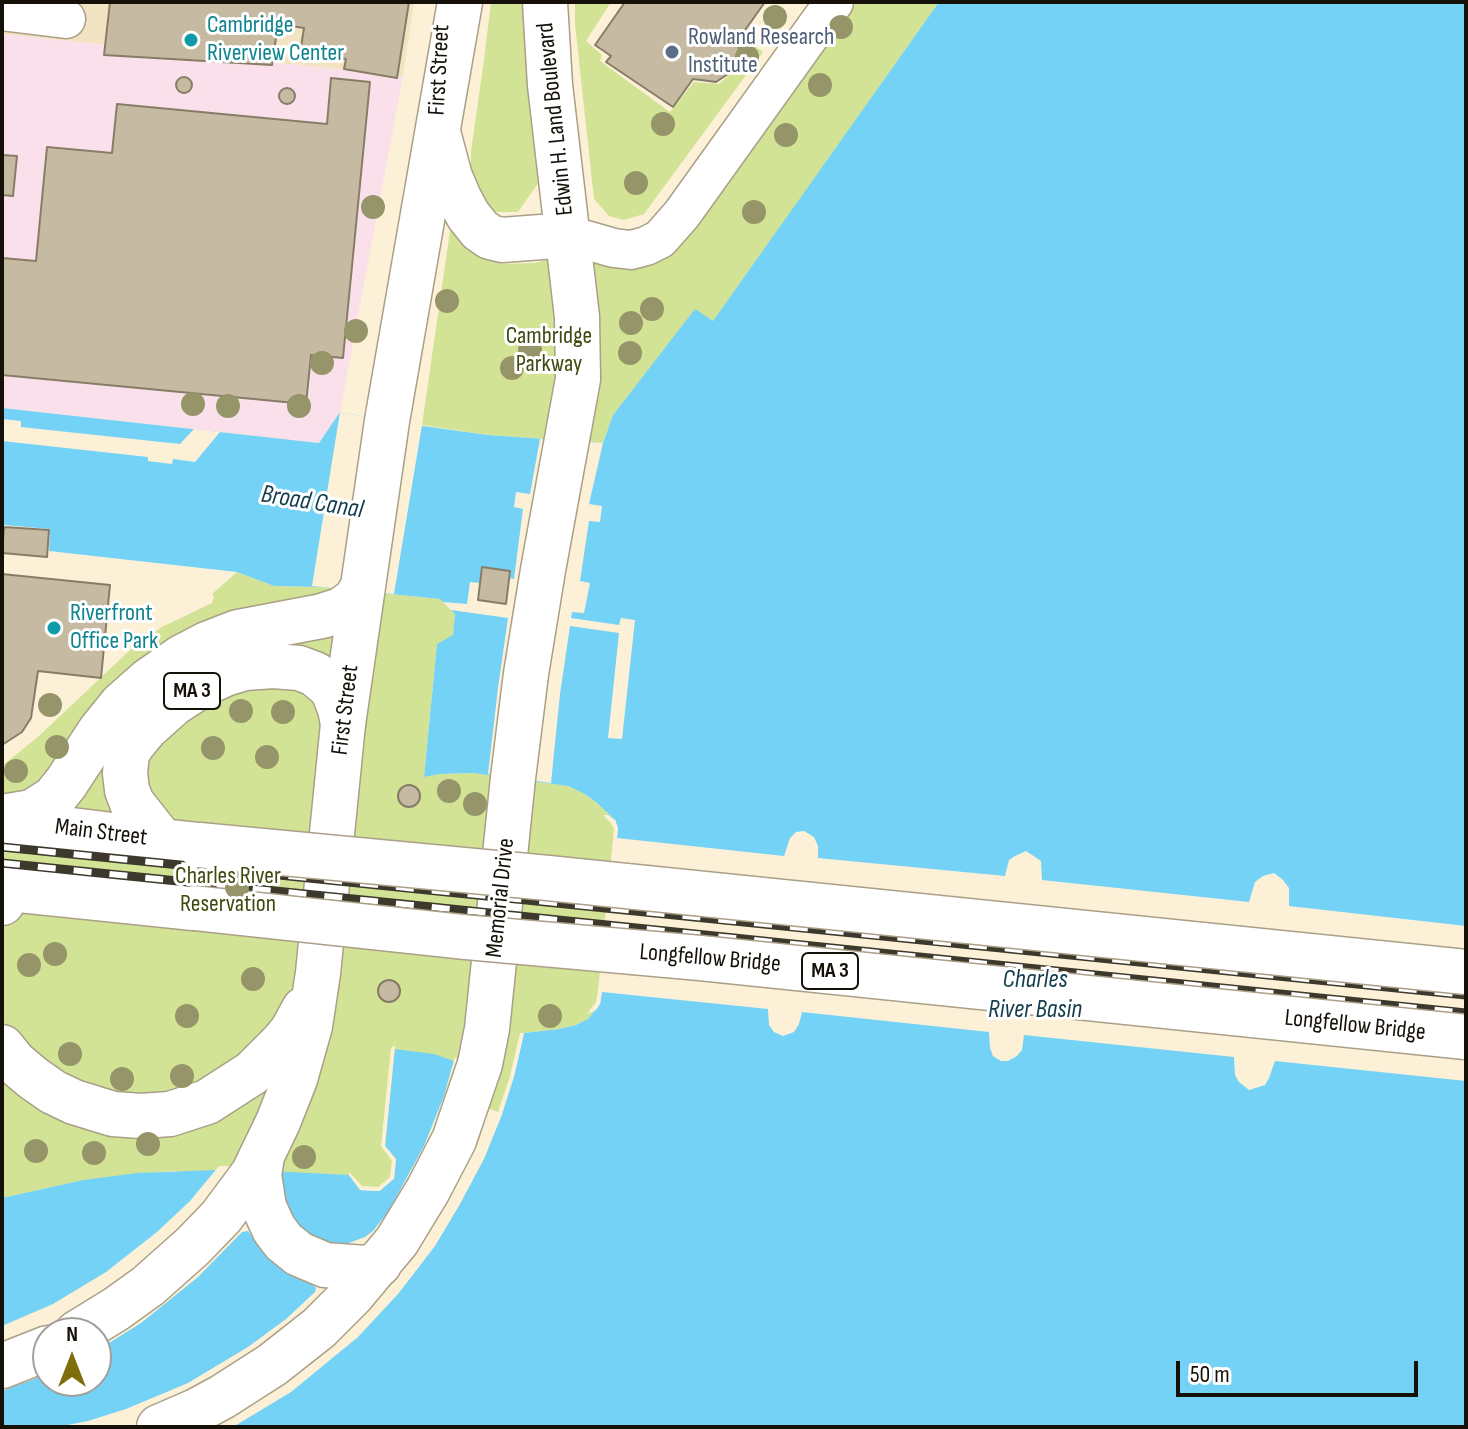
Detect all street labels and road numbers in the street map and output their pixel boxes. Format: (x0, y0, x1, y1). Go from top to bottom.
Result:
street label: Edwin H. Land Boulevard (532, 21, 580, 217)
street label: First Street (423, 24, 457, 116)
street label: First Street (326, 663, 366, 757)
road number: MA 3 (164, 673, 220, 709)
street label: Main Street (53, 813, 149, 853)
street label: Memorial Drive (480, 837, 522, 959)
street label: Longfellow Bridge (638, 938, 782, 980)
road number: MA 3 (802, 953, 858, 989)
street label: Longfellow Bridge (1283, 1004, 1427, 1048)

